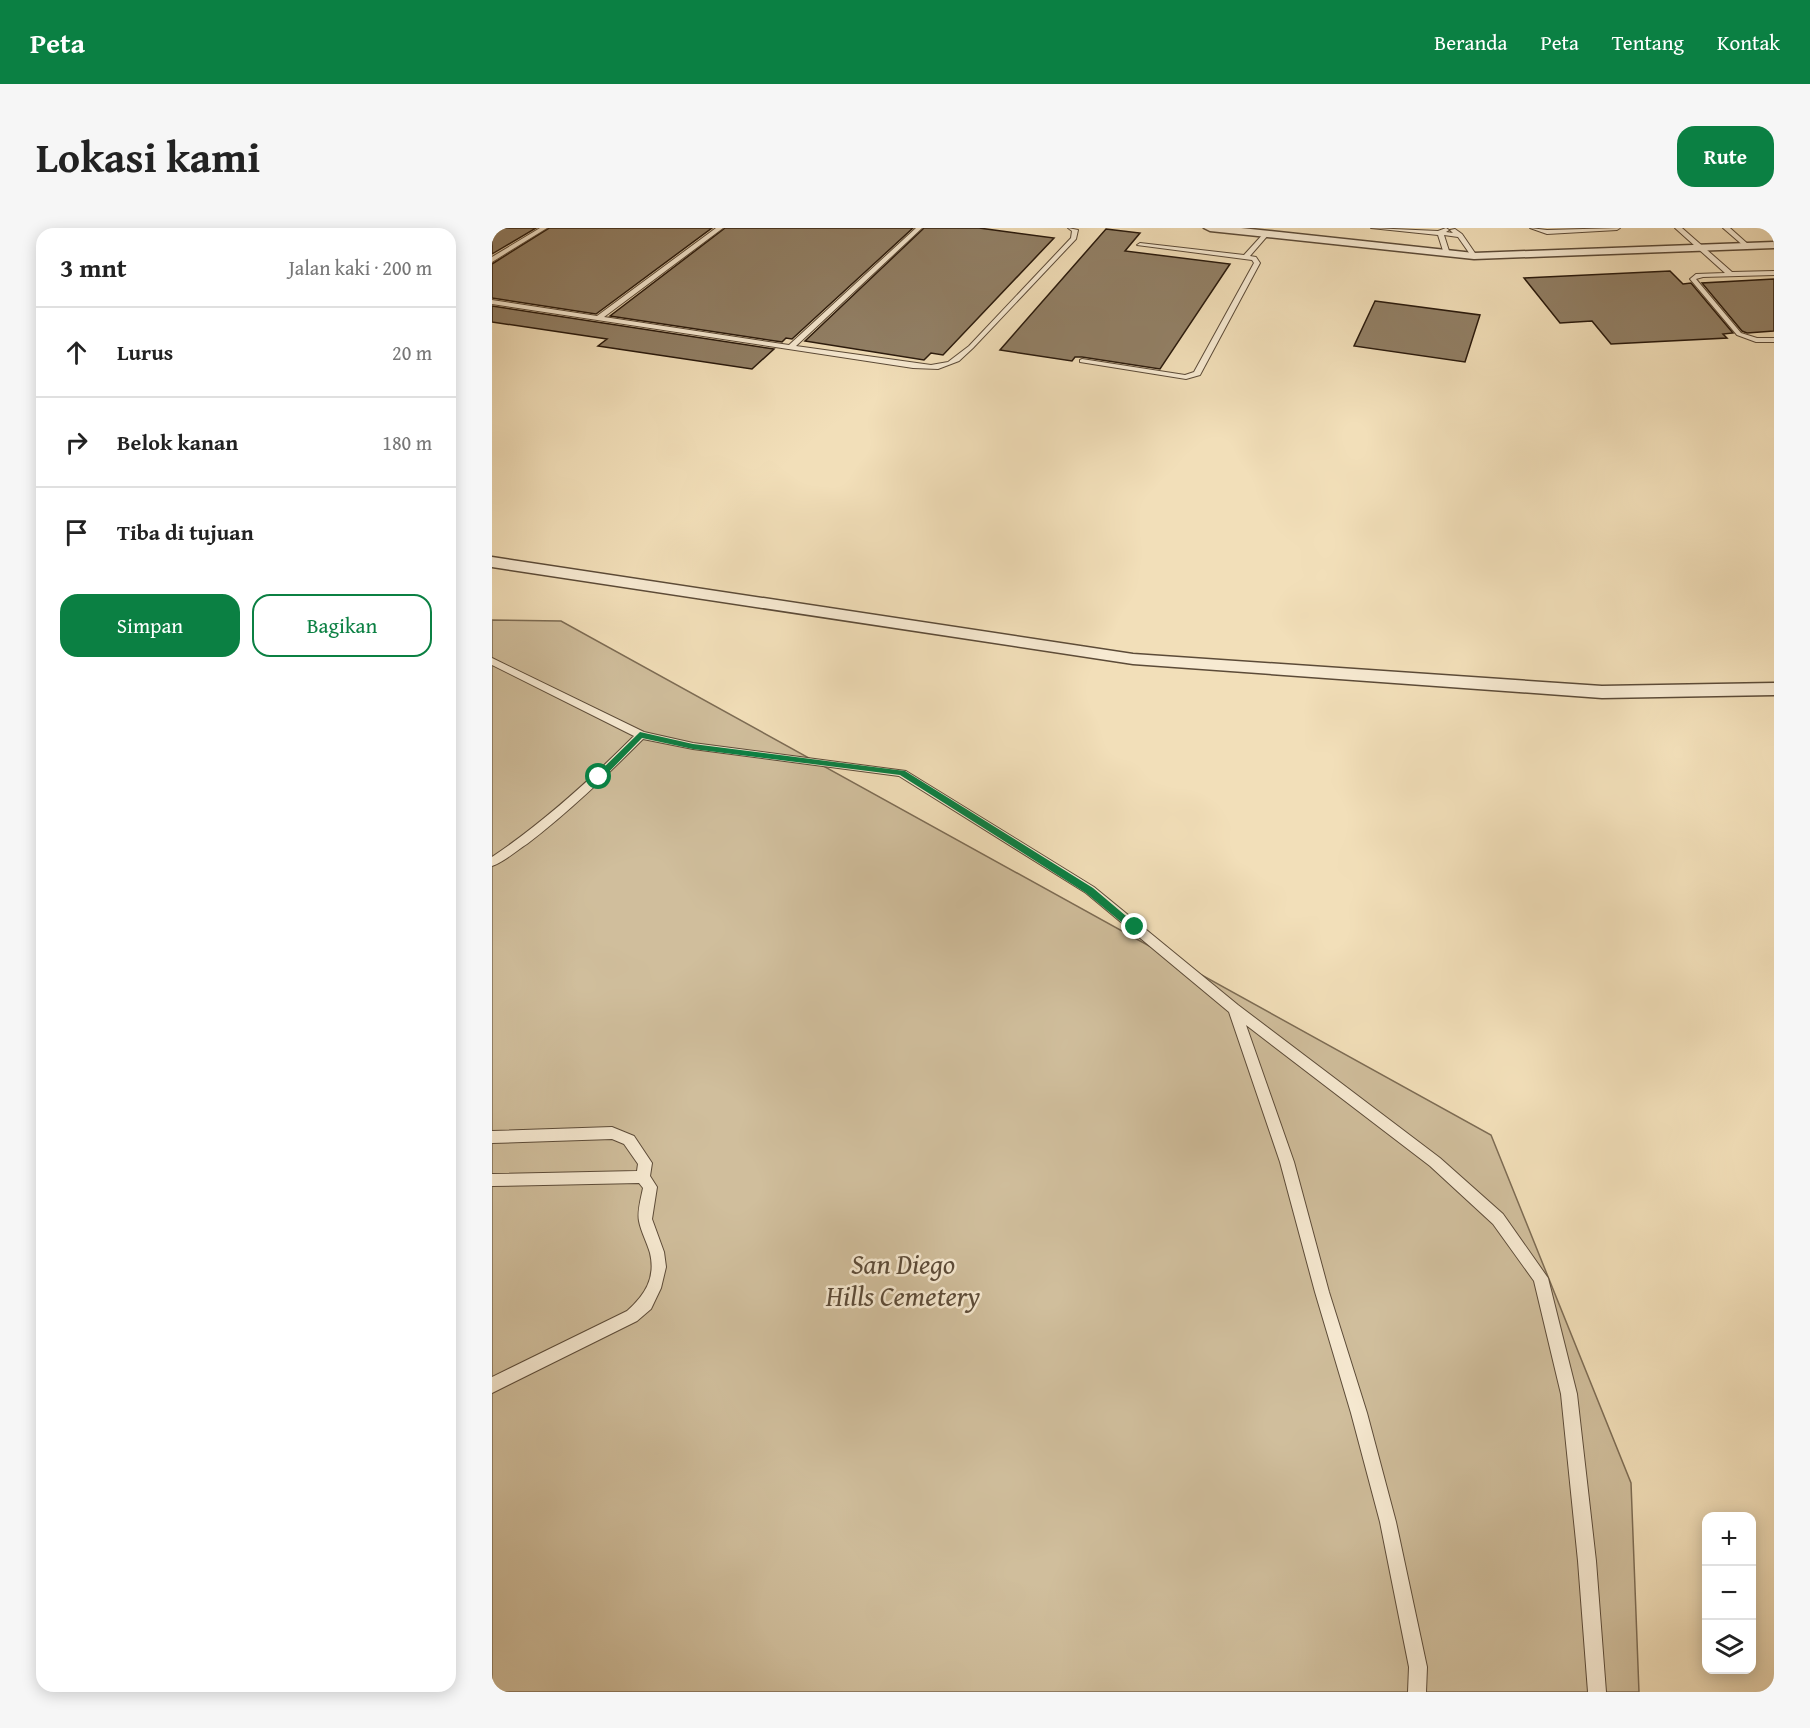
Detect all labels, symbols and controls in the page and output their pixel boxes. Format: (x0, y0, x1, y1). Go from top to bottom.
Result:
text: Peta (30, 22, 85, 63)
text: Beranda (1434, 27, 1507, 58)
text: Peta (1540, 27, 1579, 58)
text: Tentang (1612, 27, 1684, 58)
text: Kontak (1717, 27, 1780, 58)
text: Lokasi kami (36, 126, 260, 187)
button: Rute (1677, 126, 1774, 187)
text: 3 mnt (60, 248, 127, 287)
text: Jalan kaki · 200 m (288, 253, 432, 282)
icon: ahead (60, 336, 93, 369)
text: Lurus (117, 336, 173, 368)
text: 20 m (392, 338, 432, 367)
icon: right (60, 426, 93, 459)
text: Belok kanan (117, 426, 238, 458)
text: 180 m (382, 428, 432, 457)
icon: arrive (60, 516, 93, 549)
text: Tiba di tujuan (117, 516, 254, 548)
button: Simpan (60, 594, 240, 657)
button: Bagikan (252, 594, 432, 657)
route start (585, 763, 611, 789)
route end (1121, 913, 1147, 939)
park label: San Diego Hills Cemetery (825, 1243, 980, 1316)
map controls (1702, 1512, 1756, 1674)
button: + (1702, 1512, 1756, 1566)
button: − (1702, 1566, 1756, 1620)
button: layers (1702, 1620, 1756, 1674)

